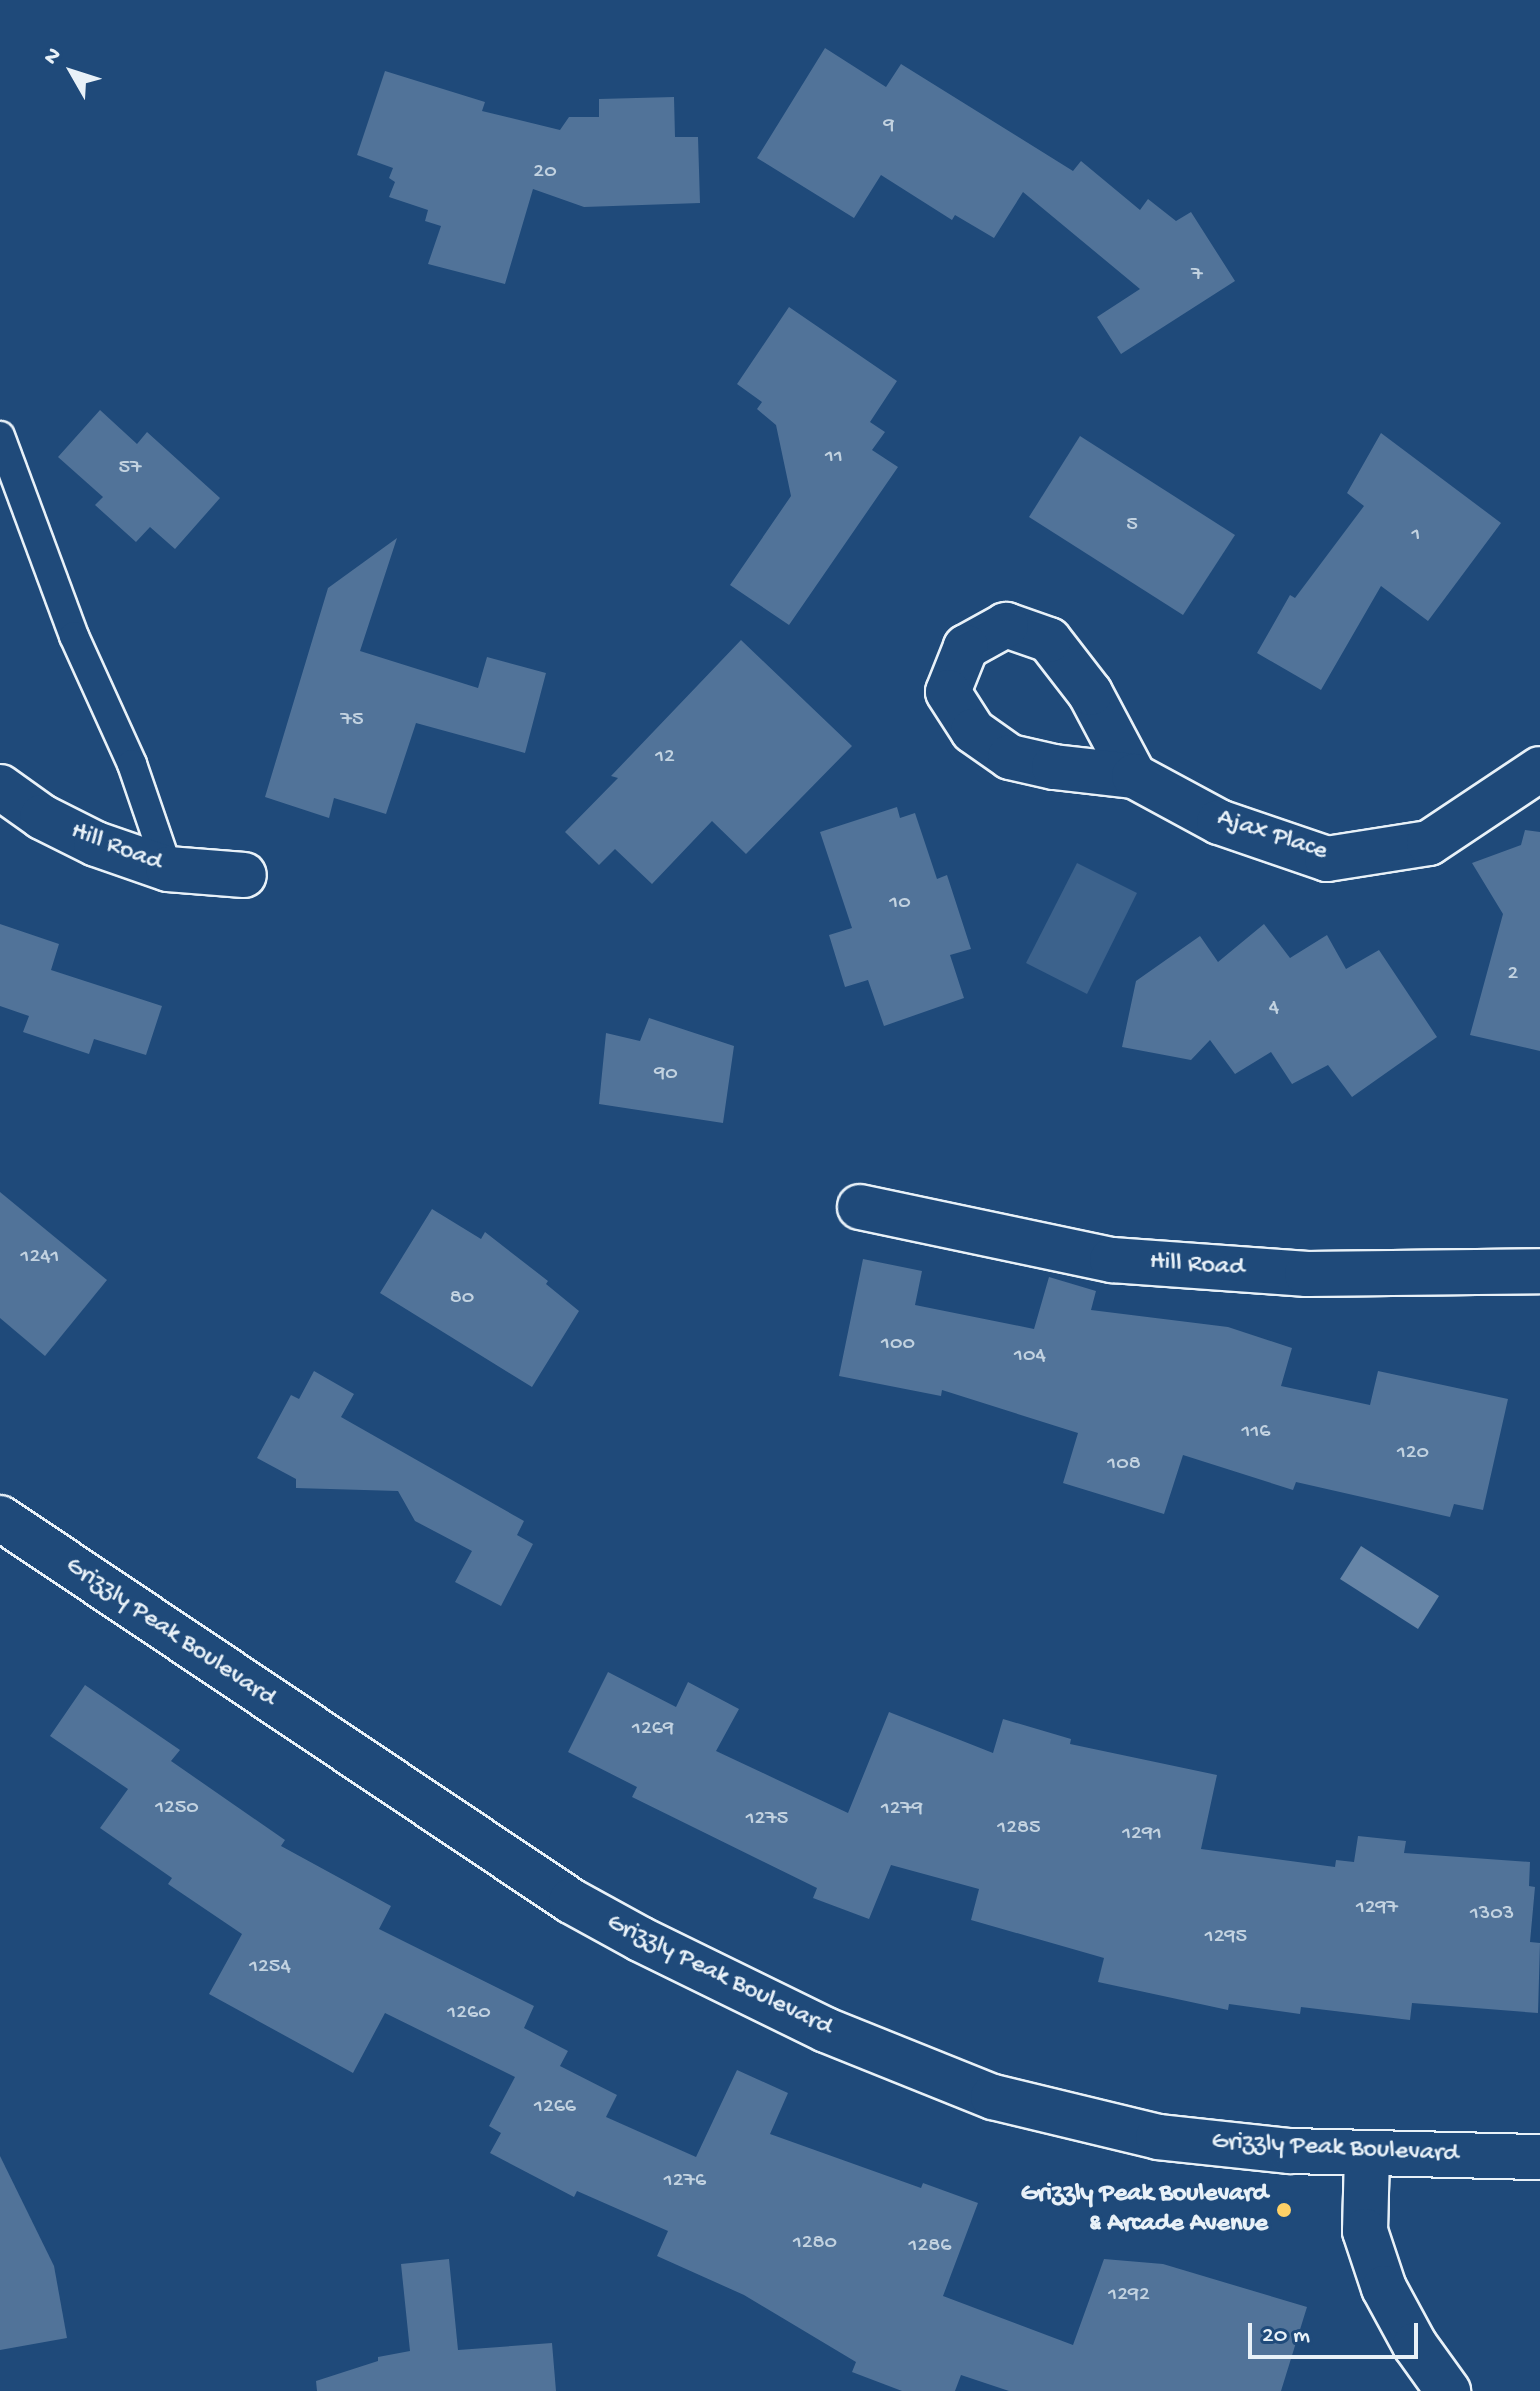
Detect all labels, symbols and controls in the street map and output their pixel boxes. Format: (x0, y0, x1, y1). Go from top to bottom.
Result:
north arrow (32, 32, 112, 112)
text: N (39, 43, 68, 71)
house number: 9 (883, 114, 895, 140)
house number: 20 (533, 160, 557, 186)
house number: 7 (1191, 263, 1203, 289)
house number: 11 (825, 445, 843, 471)
house number: 57 (118, 456, 142, 482)
house number: 5 (1126, 513, 1138, 539)
house number: 1 (1412, 523, 1420, 549)
house number: 75 (340, 708, 364, 734)
house number: 12 (655, 745, 675, 771)
street label: Ajax Place (1213, 804, 1331, 868)
street label: Hill Road (66, 816, 166, 880)
house number: 10 (889, 891, 911, 917)
house number: 2 (1508, 962, 1518, 988)
house number: 4 (1269, 996, 1279, 1022)
house number: 90 (654, 1062, 678, 1088)
house number: 1241 (21, 1245, 59, 1271)
street label: Hill Road (1149, 1247, 1245, 1285)
house number: 80 (450, 1286, 474, 1312)
house number: 100 (881, 1332, 915, 1358)
house number: 104 (1014, 1344, 1046, 1370)
house number: 116 (1242, 1420, 1270, 1446)
house number: 120 (1397, 1441, 1429, 1467)
house number: 108 (1107, 1452, 1141, 1478)
street label: Grizzly Peak Boulevard (59, 1551, 281, 1715)
house number: 1269 (632, 1717, 674, 1743)
house number: 1250 (155, 1796, 199, 1822)
house number: 1279 (881, 1797, 923, 1823)
house number: 1275 (746, 1807, 788, 1833)
house number: 1285 (997, 1816, 1041, 1842)
house number: 1291 (1122, 1822, 1162, 1848)
house number: 1297 (1356, 1896, 1398, 1922)
house number: 1303 (1470, 1902, 1514, 1928)
street label: Grizzly Peak Boulevard (601, 1908, 837, 2044)
house number: 1295 (1205, 1925, 1247, 1951)
house number: 1254 (249, 1955, 291, 1981)
house number: 1260 (447, 2001, 491, 2027)
house number: 1266 (534, 2095, 576, 2121)
street label: Grizzly Peak Boulevard (1211, 2127, 1459, 2171)
house number: 1276 (664, 2169, 706, 2195)
place label: Grizzly Peak Boulevard & Arcade Avenue (1021, 2179, 1268, 2240)
marker: Grizzly Peak Boulevard & Arcade Avenue (1275, 2201, 1293, 2219)
house number: 1280 (793, 2231, 837, 2257)
house number: 1286 (909, 2234, 951, 2260)
house number: 1292 (1108, 2283, 1150, 2309)
scale bar (1252, 2307, 1422, 2357)
text: 20 m (1262, 2322, 1310, 2351)

